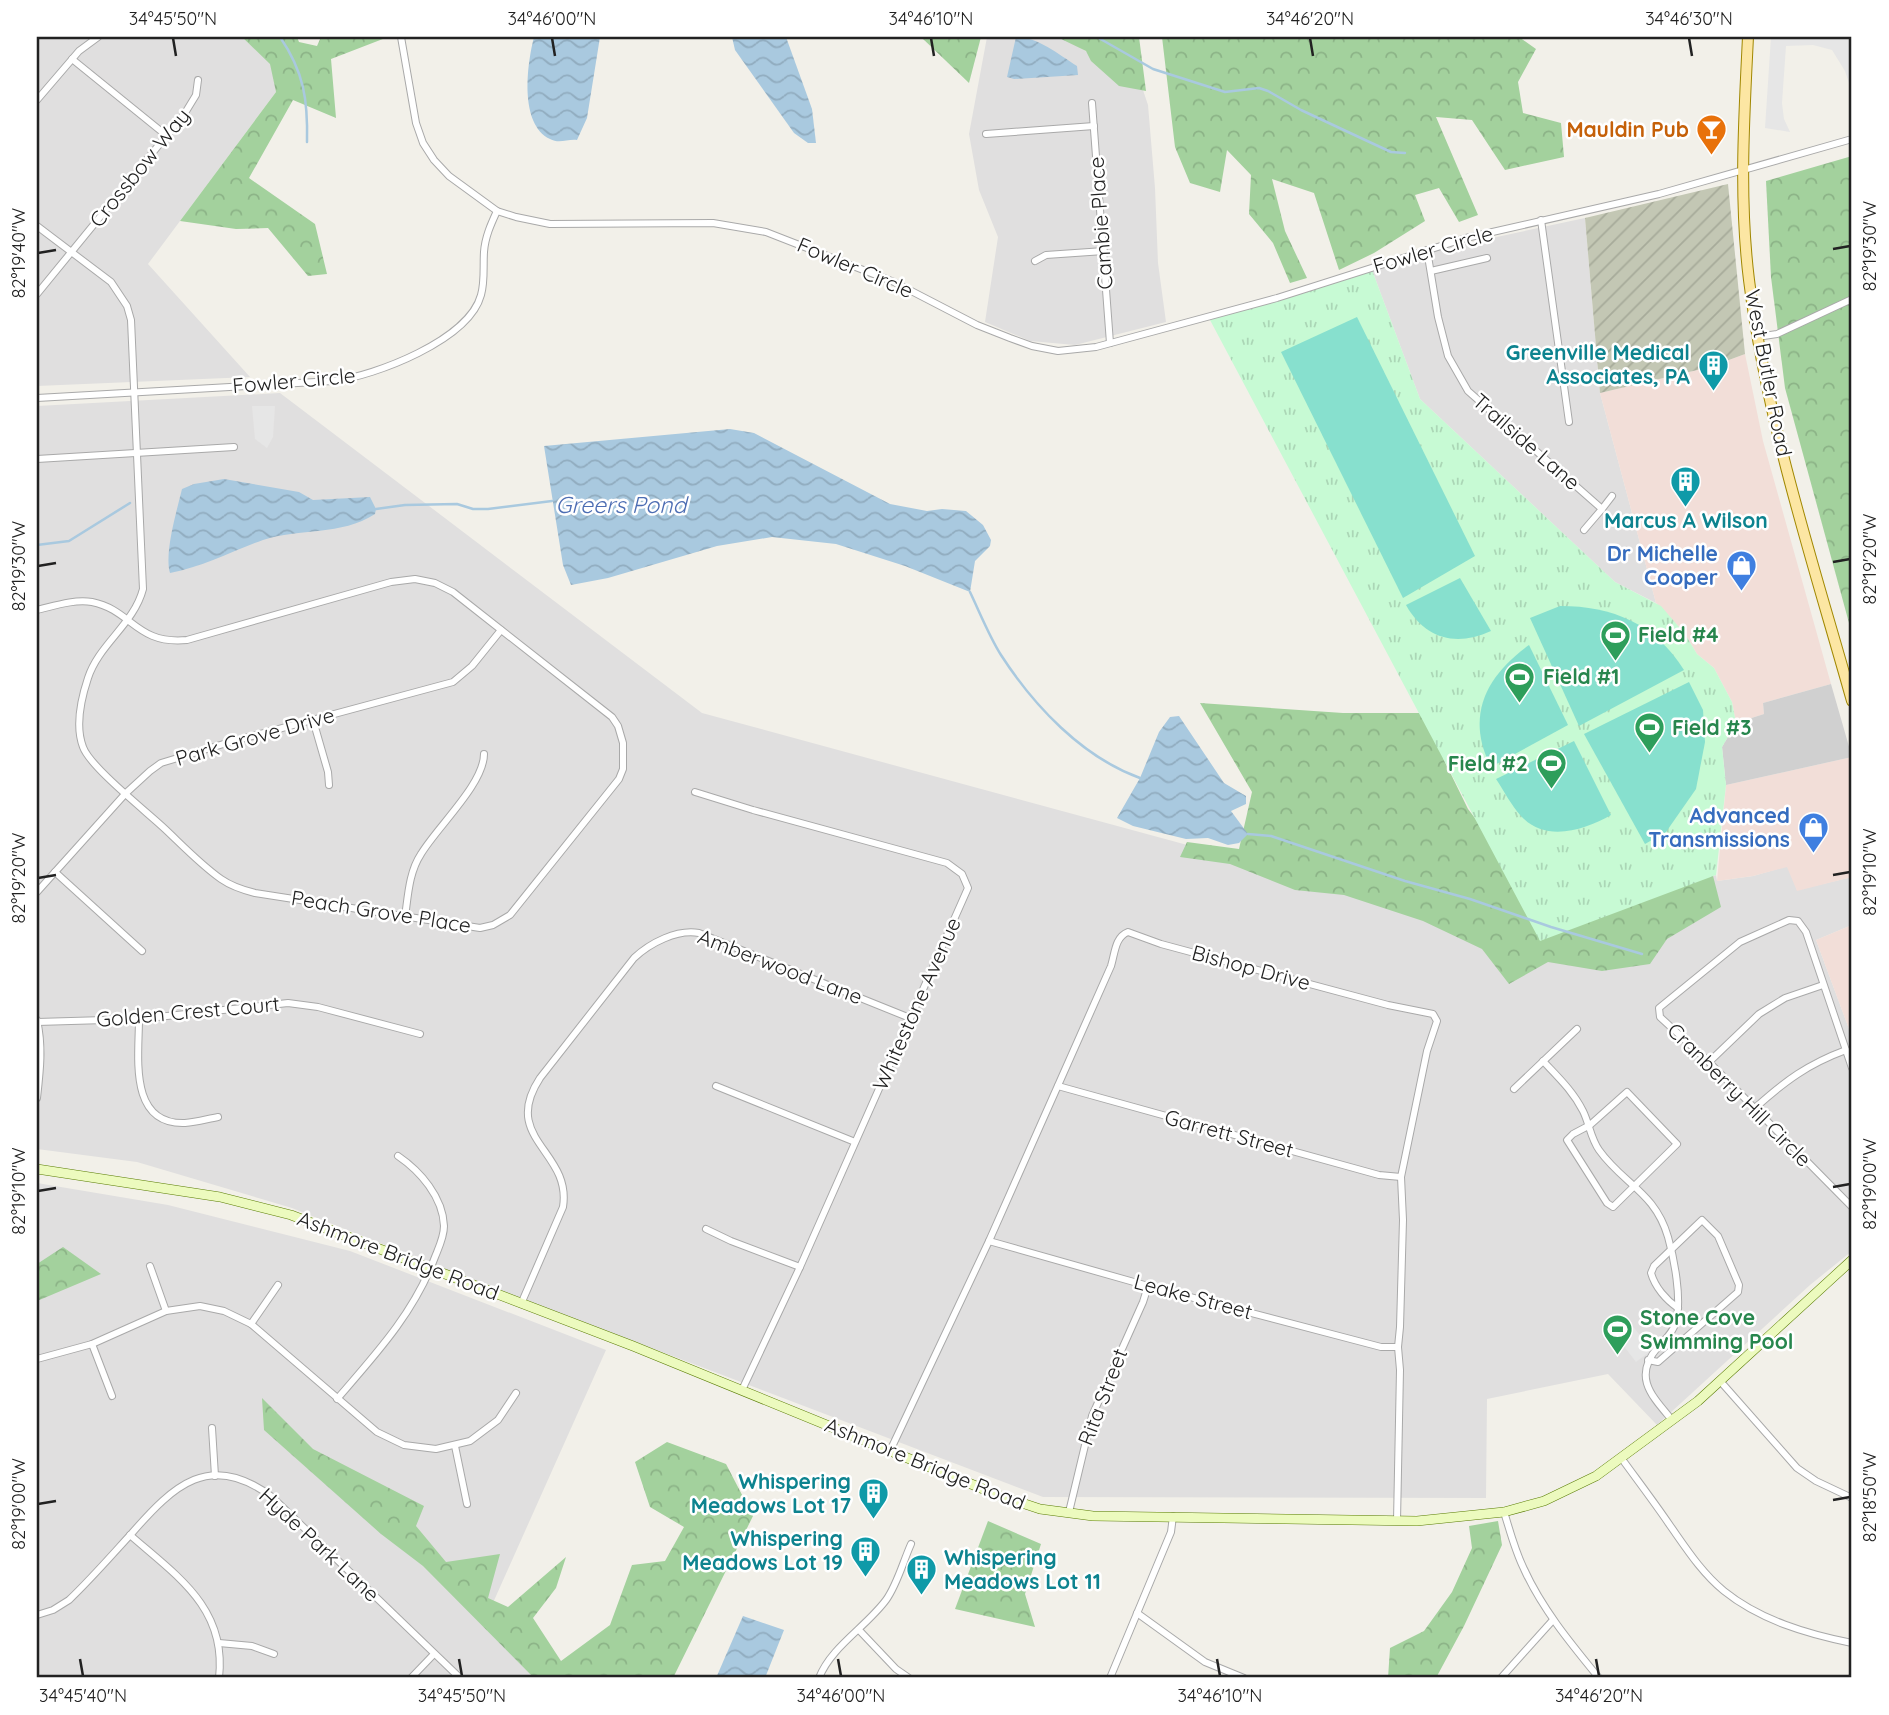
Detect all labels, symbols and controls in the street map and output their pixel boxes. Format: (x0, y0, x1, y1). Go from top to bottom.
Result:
text: 34°45'50"N (129, 7, 217, 30)
text: 34°46'00"N (508, 7, 596, 30)
text: 34°46'10"N (889, 7, 973, 30)
text: 34°46'20"N (1266, 7, 1354, 30)
text: 34°46'30"N (1645, 7, 1733, 30)
street label: Crossbow Way (83, 103, 195, 232)
bar icon: Mauldin Pub (1695, 113, 1729, 157)
place label: Mauldin Pub (1566, 116, 1689, 142)
street label: Cambie Place (1082, 156, 1118, 290)
text: 82°19'30"W (1858, 201, 1881, 291)
text: 82°19'40"W (7, 208, 30, 298)
street label: Fowler Circle (1370, 220, 1496, 279)
street label: Fowler Circle (793, 231, 917, 303)
street label: West Butler Road (1740, 287, 1798, 459)
place label: Greenville Medical Associates, PA (1506, 339, 1691, 389)
building icon: Greenville Medical Associates, PA (1696, 348, 1730, 392)
street label: Fowler Circle (231, 362, 357, 398)
street label: Trailside Lane (1468, 388, 1586, 495)
building icon: Marcus A Wilson (1669, 464, 1703, 508)
water label: Greers Pond (556, 490, 689, 519)
place label: Marcus A Wilson (1604, 507, 1768, 533)
text: 82°19'20"W (1858, 514, 1881, 604)
text: 82°19'30"W (7, 521, 30, 611)
place label: Dr Michelle Cooper (1607, 540, 1718, 590)
shop icon: Dr Michelle Cooper (1724, 549, 1758, 593)
sports icon: Field #4 (1598, 618, 1632, 662)
place label: Field #4 (1638, 621, 1719, 647)
sports icon: Field #1 (1503, 660, 1537, 704)
place label: Field #1 (1543, 663, 1619, 689)
street label: Park Grove Drive (172, 701, 337, 771)
sports icon: Field #3 (1632, 711, 1666, 755)
place label: Field #3 (1672, 714, 1752, 740)
sports icon: Field #2 (1534, 747, 1568, 791)
place label: Field #2 (1448, 750, 1528, 776)
place label: Advanced Transmissions (1648, 802, 1790, 852)
shop icon: Advanced Transmissions (1796, 811, 1830, 855)
text: 82°19'10"W (1858, 828, 1881, 916)
text: 82°19'20"W (7, 833, 30, 923)
street label: Peach Grove Place (289, 884, 473, 938)
street label: Whitestone Avenue (866, 913, 966, 1094)
street label: Amberwood Lane (694, 923, 866, 1009)
street label: Bishop Drive (1189, 939, 1313, 995)
street label: Golden Crest Court (95, 990, 281, 1032)
street label: Cranberry Hill Circle (1662, 1017, 1817, 1172)
street label: Garrett Street (1162, 1103, 1297, 1163)
text: 82°19'00"W (1858, 1138, 1881, 1230)
text: 82°19'10"W (7, 1147, 30, 1235)
street label: Ashmore Bridge Road (294, 1205, 503, 1306)
street label: Leake Street (1131, 1268, 1255, 1324)
place label: Stone Cove Swimming Pool (1640, 1304, 1793, 1354)
sports icon: Stone Cove Swimming Pool (1600, 1313, 1634, 1357)
street label: Rita Street (1072, 1345, 1132, 1449)
street label: Ashmore Bridge Road (821, 1411, 1029, 1515)
text: 82°18'50"W (1858, 1452, 1881, 1542)
text: 82°19'00"W (7, 1458, 30, 1550)
place label: Whispering Meadows Lot 17 (691, 1468, 851, 1518)
building icon: Whispering Meadows Lot 17 (857, 1477, 891, 1521)
street label: Hyde Park Lane (254, 1482, 385, 1607)
place label: Whispering Meadows Lot 19 (682, 1525, 843, 1575)
building icon: Whispering Meadows Lot 19 (849, 1534, 883, 1578)
place label: Whispering Meadows Lot 11 (944, 1544, 1101, 1594)
building icon: Whispering Meadows Lot 11 (904, 1553, 938, 1597)
text: 34°45'40"N (39, 1684, 127, 1707)
text: 34°45'50"N (418, 1684, 506, 1707)
text: 34°46'00"N (797, 1684, 885, 1707)
text: 34°46'10"N (1178, 1684, 1262, 1707)
text: 34°46'20"N (1555, 1684, 1643, 1707)

